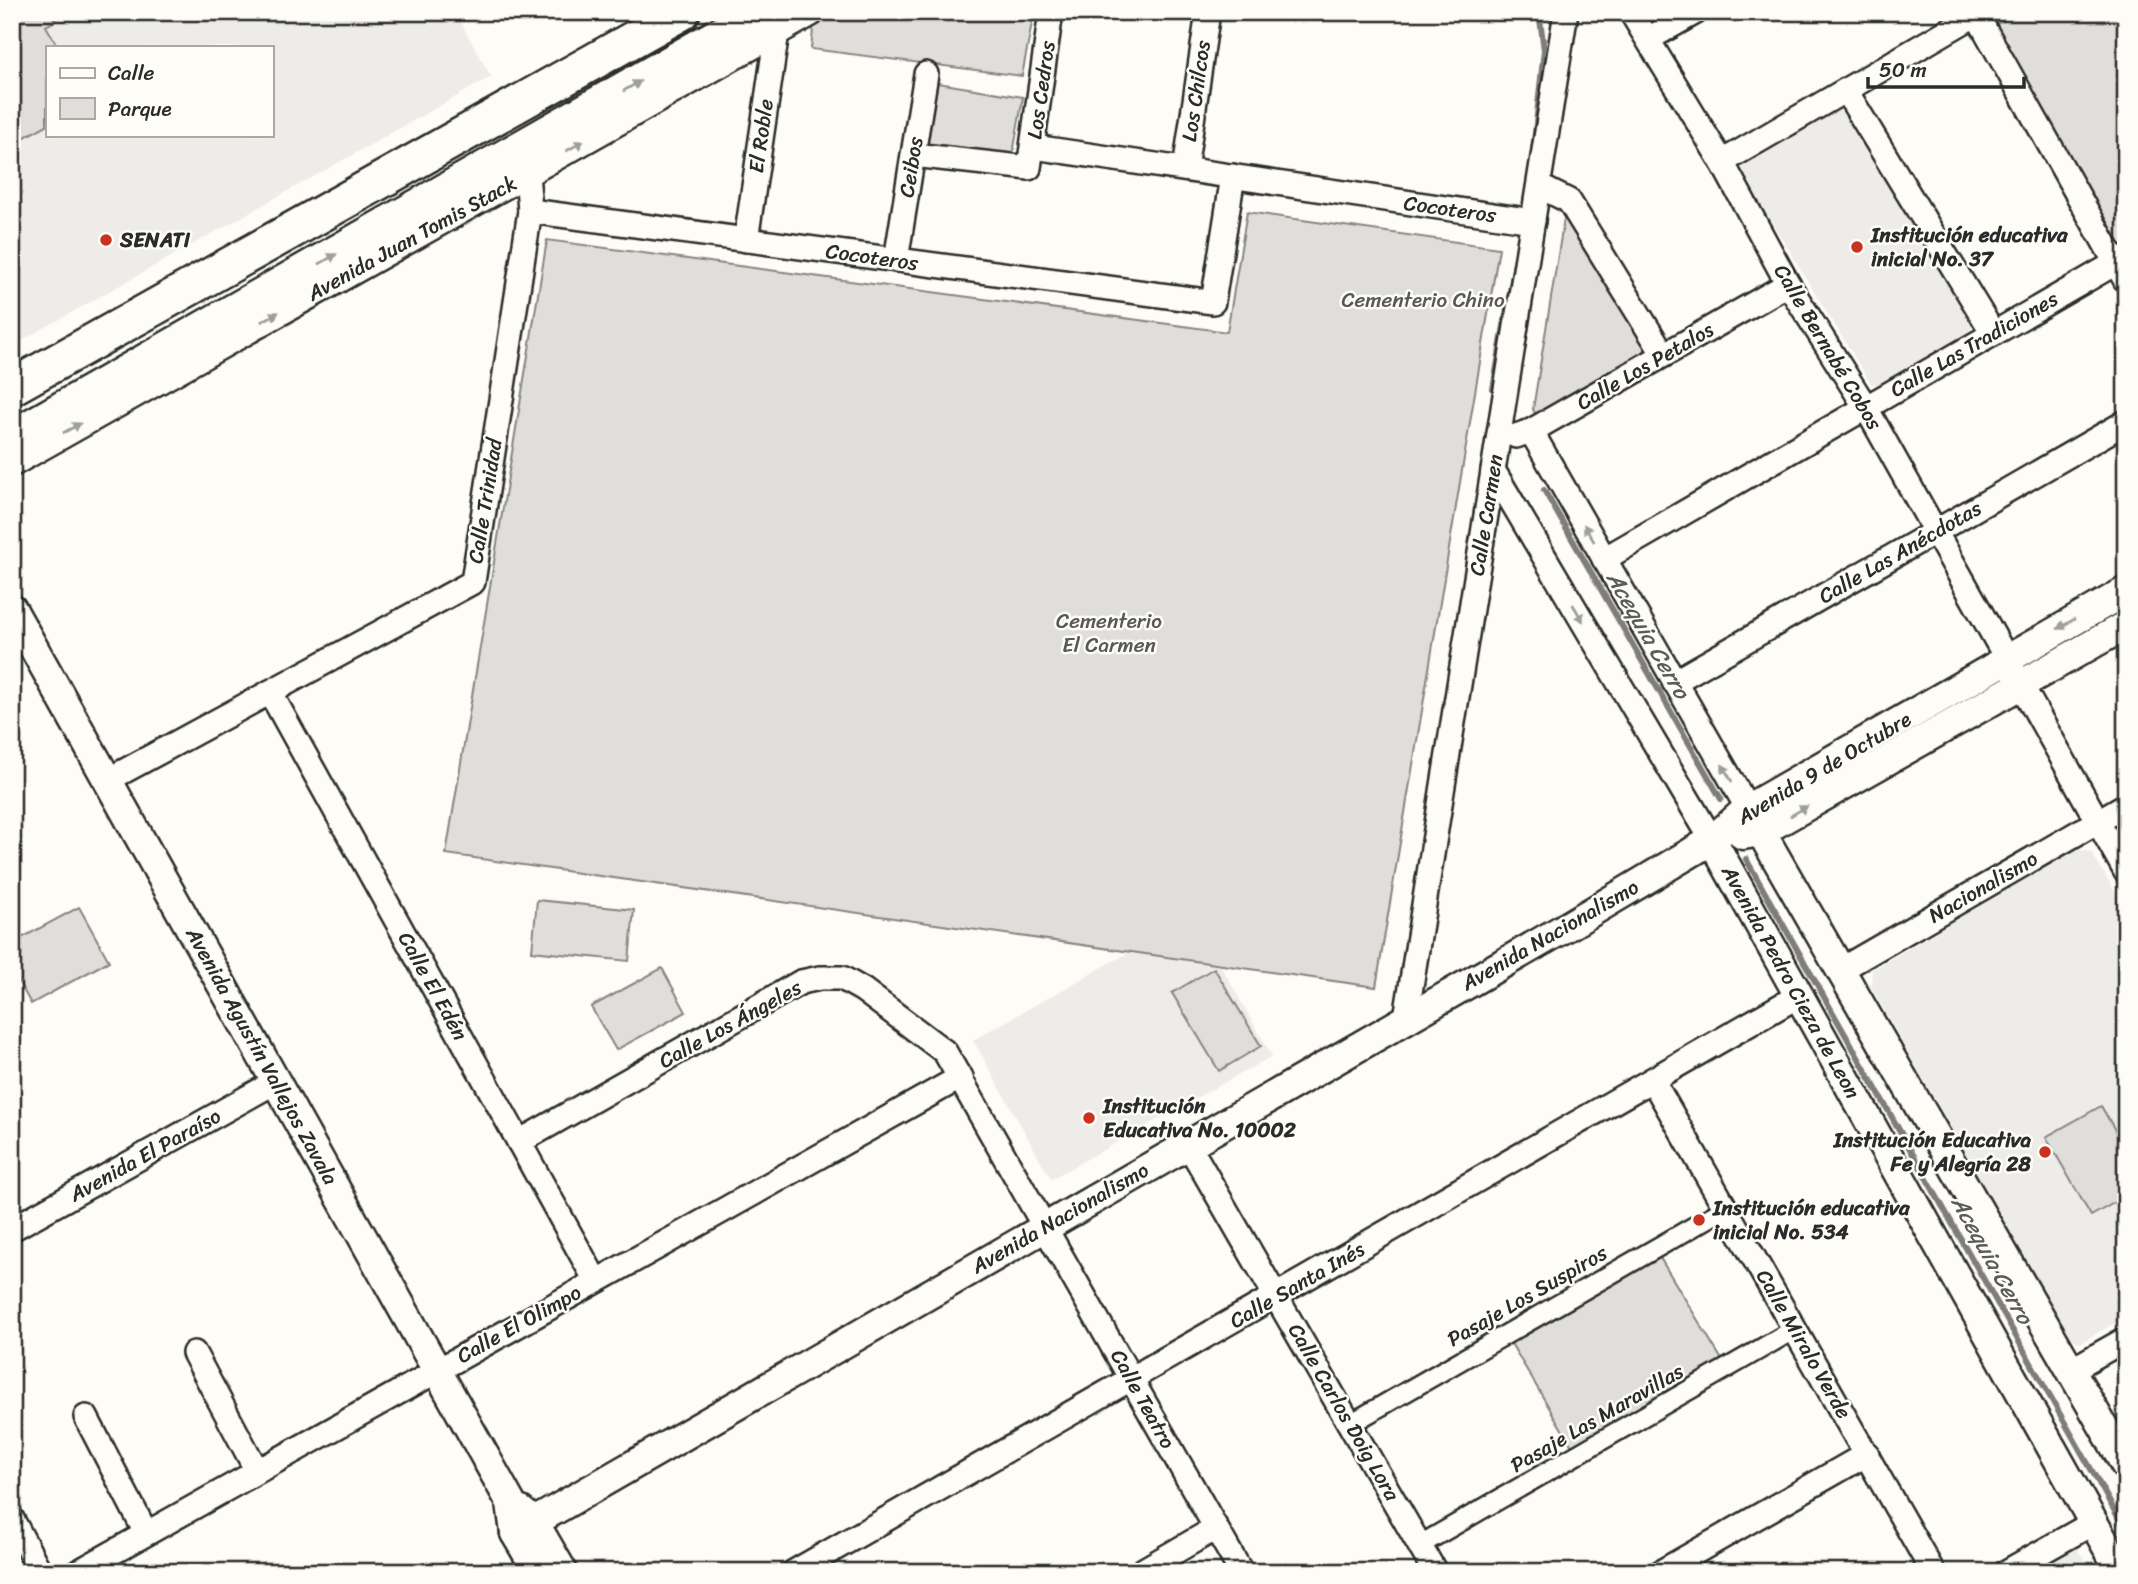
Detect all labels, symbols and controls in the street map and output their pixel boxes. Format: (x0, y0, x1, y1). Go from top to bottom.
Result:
street label: Los Cedros (1015, 38, 1067, 142)
street label: Los Chilcos (1170, 38, 1222, 144)
legend (46, 46, 273, 136)
scale bar (1868, 46, 2024, 90)
text: 50 m (1879, 51, 1927, 89)
text: Calle (108, 54, 155, 92)
one-way arrow (622, 80, 642, 92)
text: Parque (108, 90, 172, 128)
street label: El Roble (737, 96, 785, 176)
street label: Ceibos (887, 133, 935, 200)
one-way arrow (566, 140, 585, 152)
street label: Avenida Juan Tomis Stack (299, 164, 524, 312)
street label: Cocoteros (1401, 184, 1499, 234)
place label: Institución educativa inicial No. 37 (1870, 216, 2069, 278)
place label: SENATI (119, 221, 191, 259)
marker: SENATI (98, 232, 114, 248)
street label: Cocoteros (823, 232, 921, 282)
marker: Institución educativa inicial No. 37 (1849, 239, 1865, 255)
one-way arrow (318, 253, 337, 265)
street label: Calle Bernabé Cobos (1763, 256, 1893, 438)
street label: Calle Las Tradiciones (1882, 280, 2066, 408)
park label: Cementerio Chino (1341, 281, 1505, 319)
one-way arrow (261, 311, 280, 323)
street label: Calle Los Petalos (1569, 311, 1721, 421)
one-way arrow (62, 422, 81, 434)
street label: Calle Trinidad (456, 434, 514, 566)
street label: Calle Carmen (1458, 452, 1514, 578)
street label: Calle Las Anécdotas (1811, 489, 1989, 614)
one-way arrow (1584, 523, 1596, 543)
water label: Acequia Cerro (1594, 562, 1702, 708)
park label: Cementerio El Carmen (1056, 602, 1162, 664)
one-way arrow (1572, 604, 1584, 623)
one-way arrow (2057, 618, 2076, 630)
street label: Avenida 9 de Octubre (1728, 701, 1919, 836)
one-way arrow (1720, 764, 1733, 783)
one-way arrow (1789, 805, 1808, 817)
street label: Nacionalismo (1921, 840, 2045, 934)
street label: Avenida Pedro Cieza de Leon (1710, 857, 1871, 1106)
street label: Avenida Nacionalismo (1453, 869, 1646, 1002)
street label: Avenida Agustín Vallejos Zavala (175, 919, 349, 1193)
street label: Calle El Edén (387, 924, 479, 1048)
street label: Calle Los Ángeles (651, 969, 809, 1079)
place label: Institución Educativa No. 10002 (1102, 1087, 1296, 1149)
street label: Avenida El Paraíso (61, 1097, 228, 1213)
marker: Institución Educativa No. 10002 (1081, 1110, 1097, 1126)
place label: Institución Educativa Fe y Alegría 28 (1833, 1121, 2031, 1183)
marker: Institución Educativa Fe y Alegría 28 (2037, 1144, 2053, 1160)
street label: Avenida Nacionalismo (963, 1152, 1156, 1285)
water label: Acequia Cerro (1939, 1187, 2045, 1334)
place label: Institución educativa inicial No. 534 (1712, 1189, 1911, 1251)
marker: Institución educativa inicial No. 534 (1691, 1212, 1707, 1228)
street label: Calle Santa Inés (1222, 1231, 1372, 1339)
street label: Pasaje Los Suspiros (1439, 1234, 1615, 1358)
street label: Calle Miralo Verde (1745, 1262, 1863, 1427)
street label: Calle El Olimpo (449, 1274, 589, 1374)
street label: Calle Carlos Doig Lora (1277, 1316, 1411, 1509)
street label: Calle Teatro (1100, 1342, 1186, 1456)
street label: Pasaje Las Maravillas (1503, 1352, 1691, 1483)

